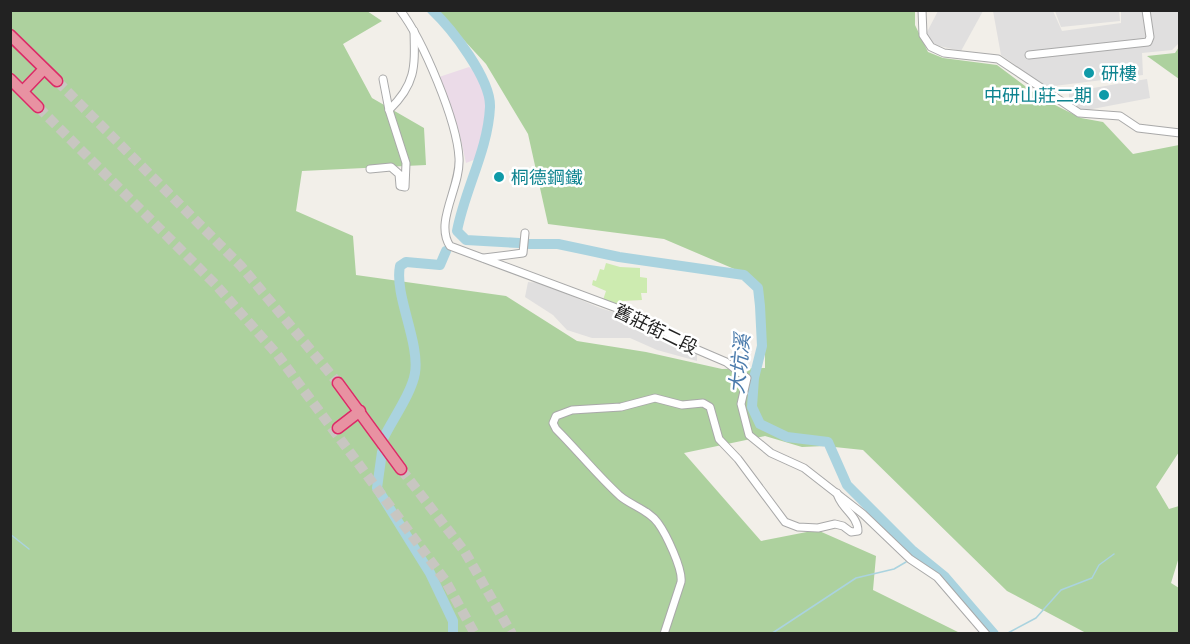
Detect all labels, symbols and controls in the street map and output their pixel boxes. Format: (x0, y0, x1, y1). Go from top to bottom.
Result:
place label: 研樓 (1101, 62, 1137, 85)
marker: 研樓 (1082, 66, 1096, 80)
place label: 中研山莊二期 (984, 84, 1092, 107)
marker: 中研山莊二期 (1097, 88, 1111, 102)
place label: 桐德鋼鐵 (511, 166, 583, 189)
marker: 桐德鋼鐵 (492, 170, 506, 184)
street label: 舊莊街二段 (611, 299, 701, 359)
water label: 大坑溪 (723, 330, 755, 395)

